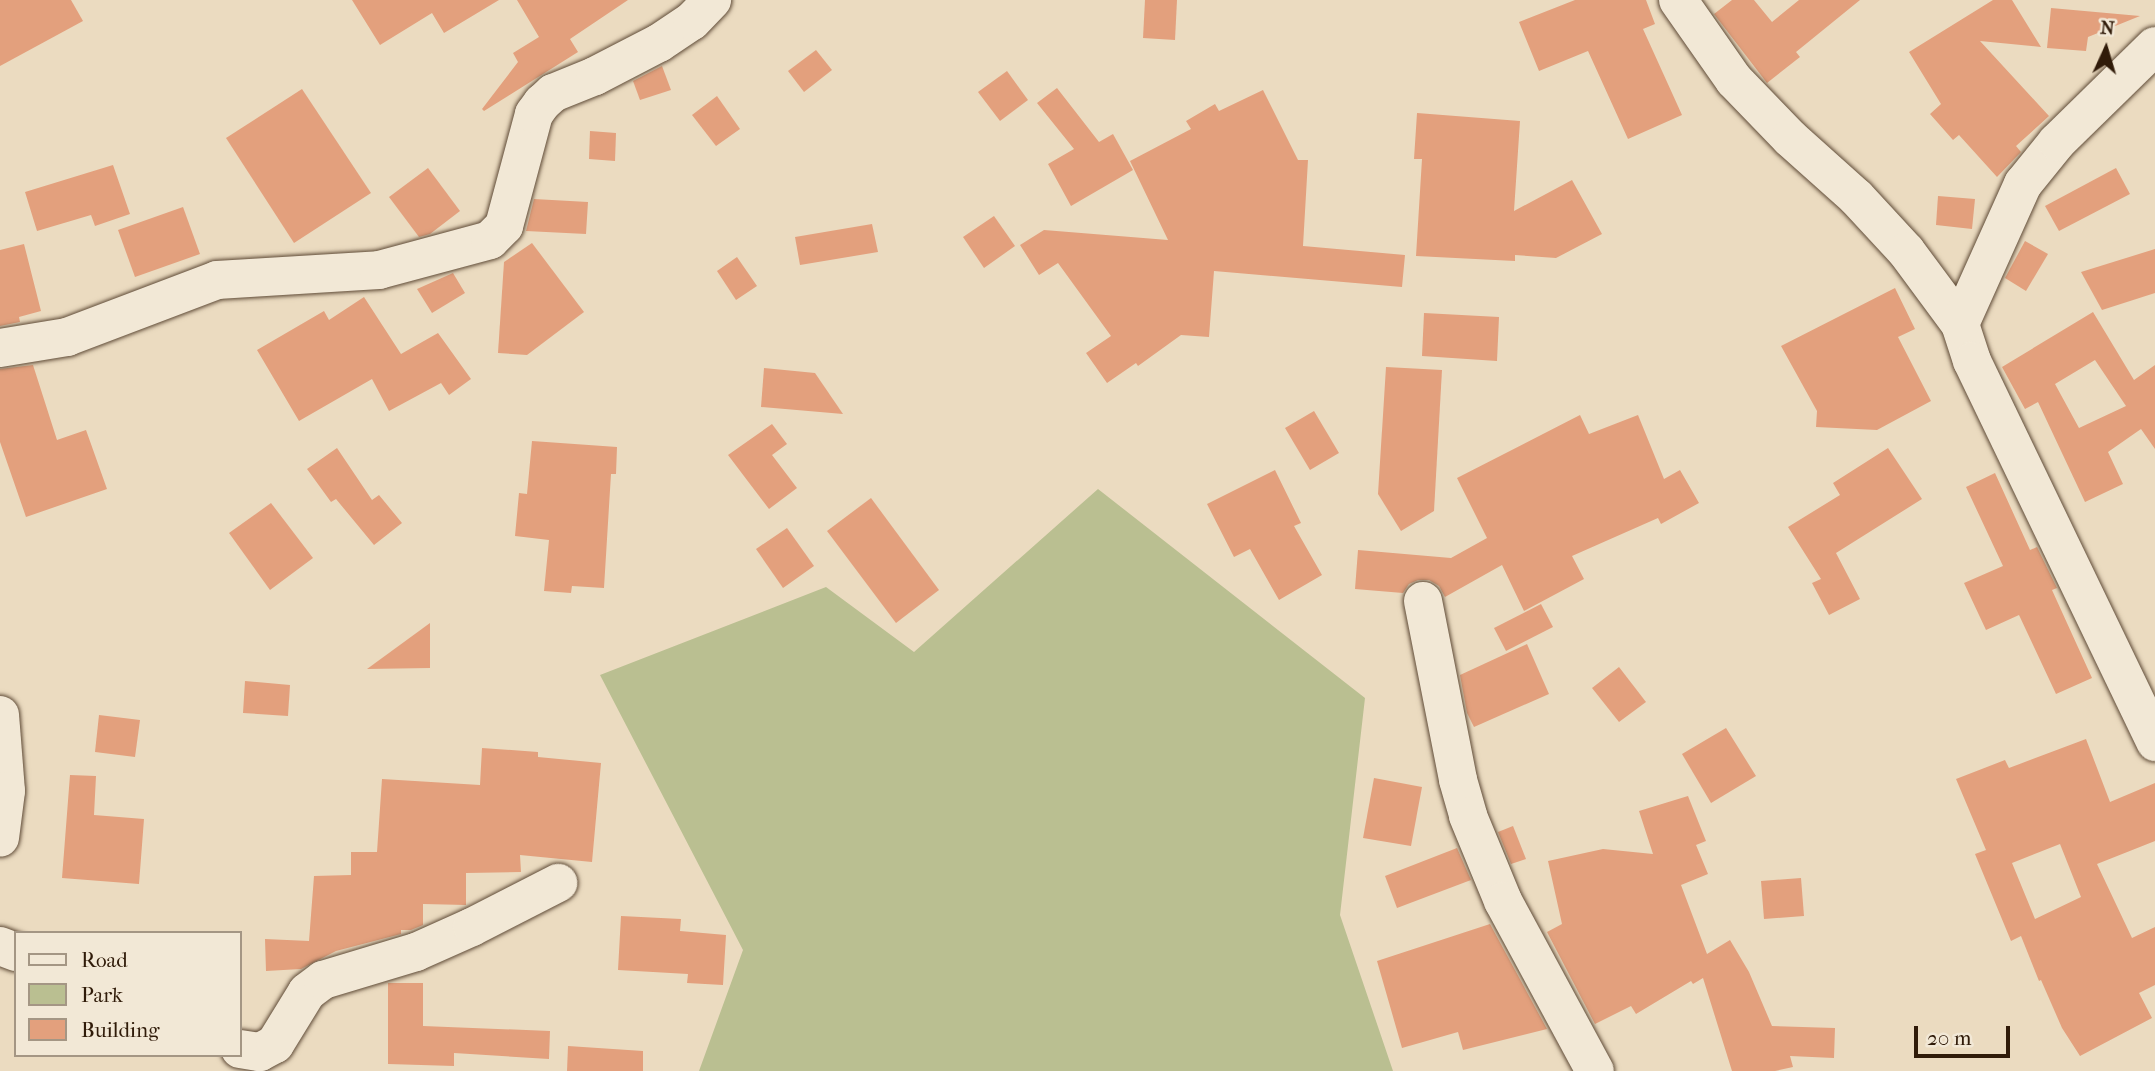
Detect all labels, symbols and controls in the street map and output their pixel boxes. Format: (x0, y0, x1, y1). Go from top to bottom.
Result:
north arrow (2071, 14, 2141, 84)
text: N (2099, 17, 2115, 40)
legend (14, 931, 242, 1057)
text: Road (81, 948, 128, 972)
text: Park (81, 983, 123, 1007)
scale bar (1917, 1012, 2013, 1056)
text: Building (81, 1018, 159, 1042)
text: 20 m (1927, 1026, 1971, 1050)

